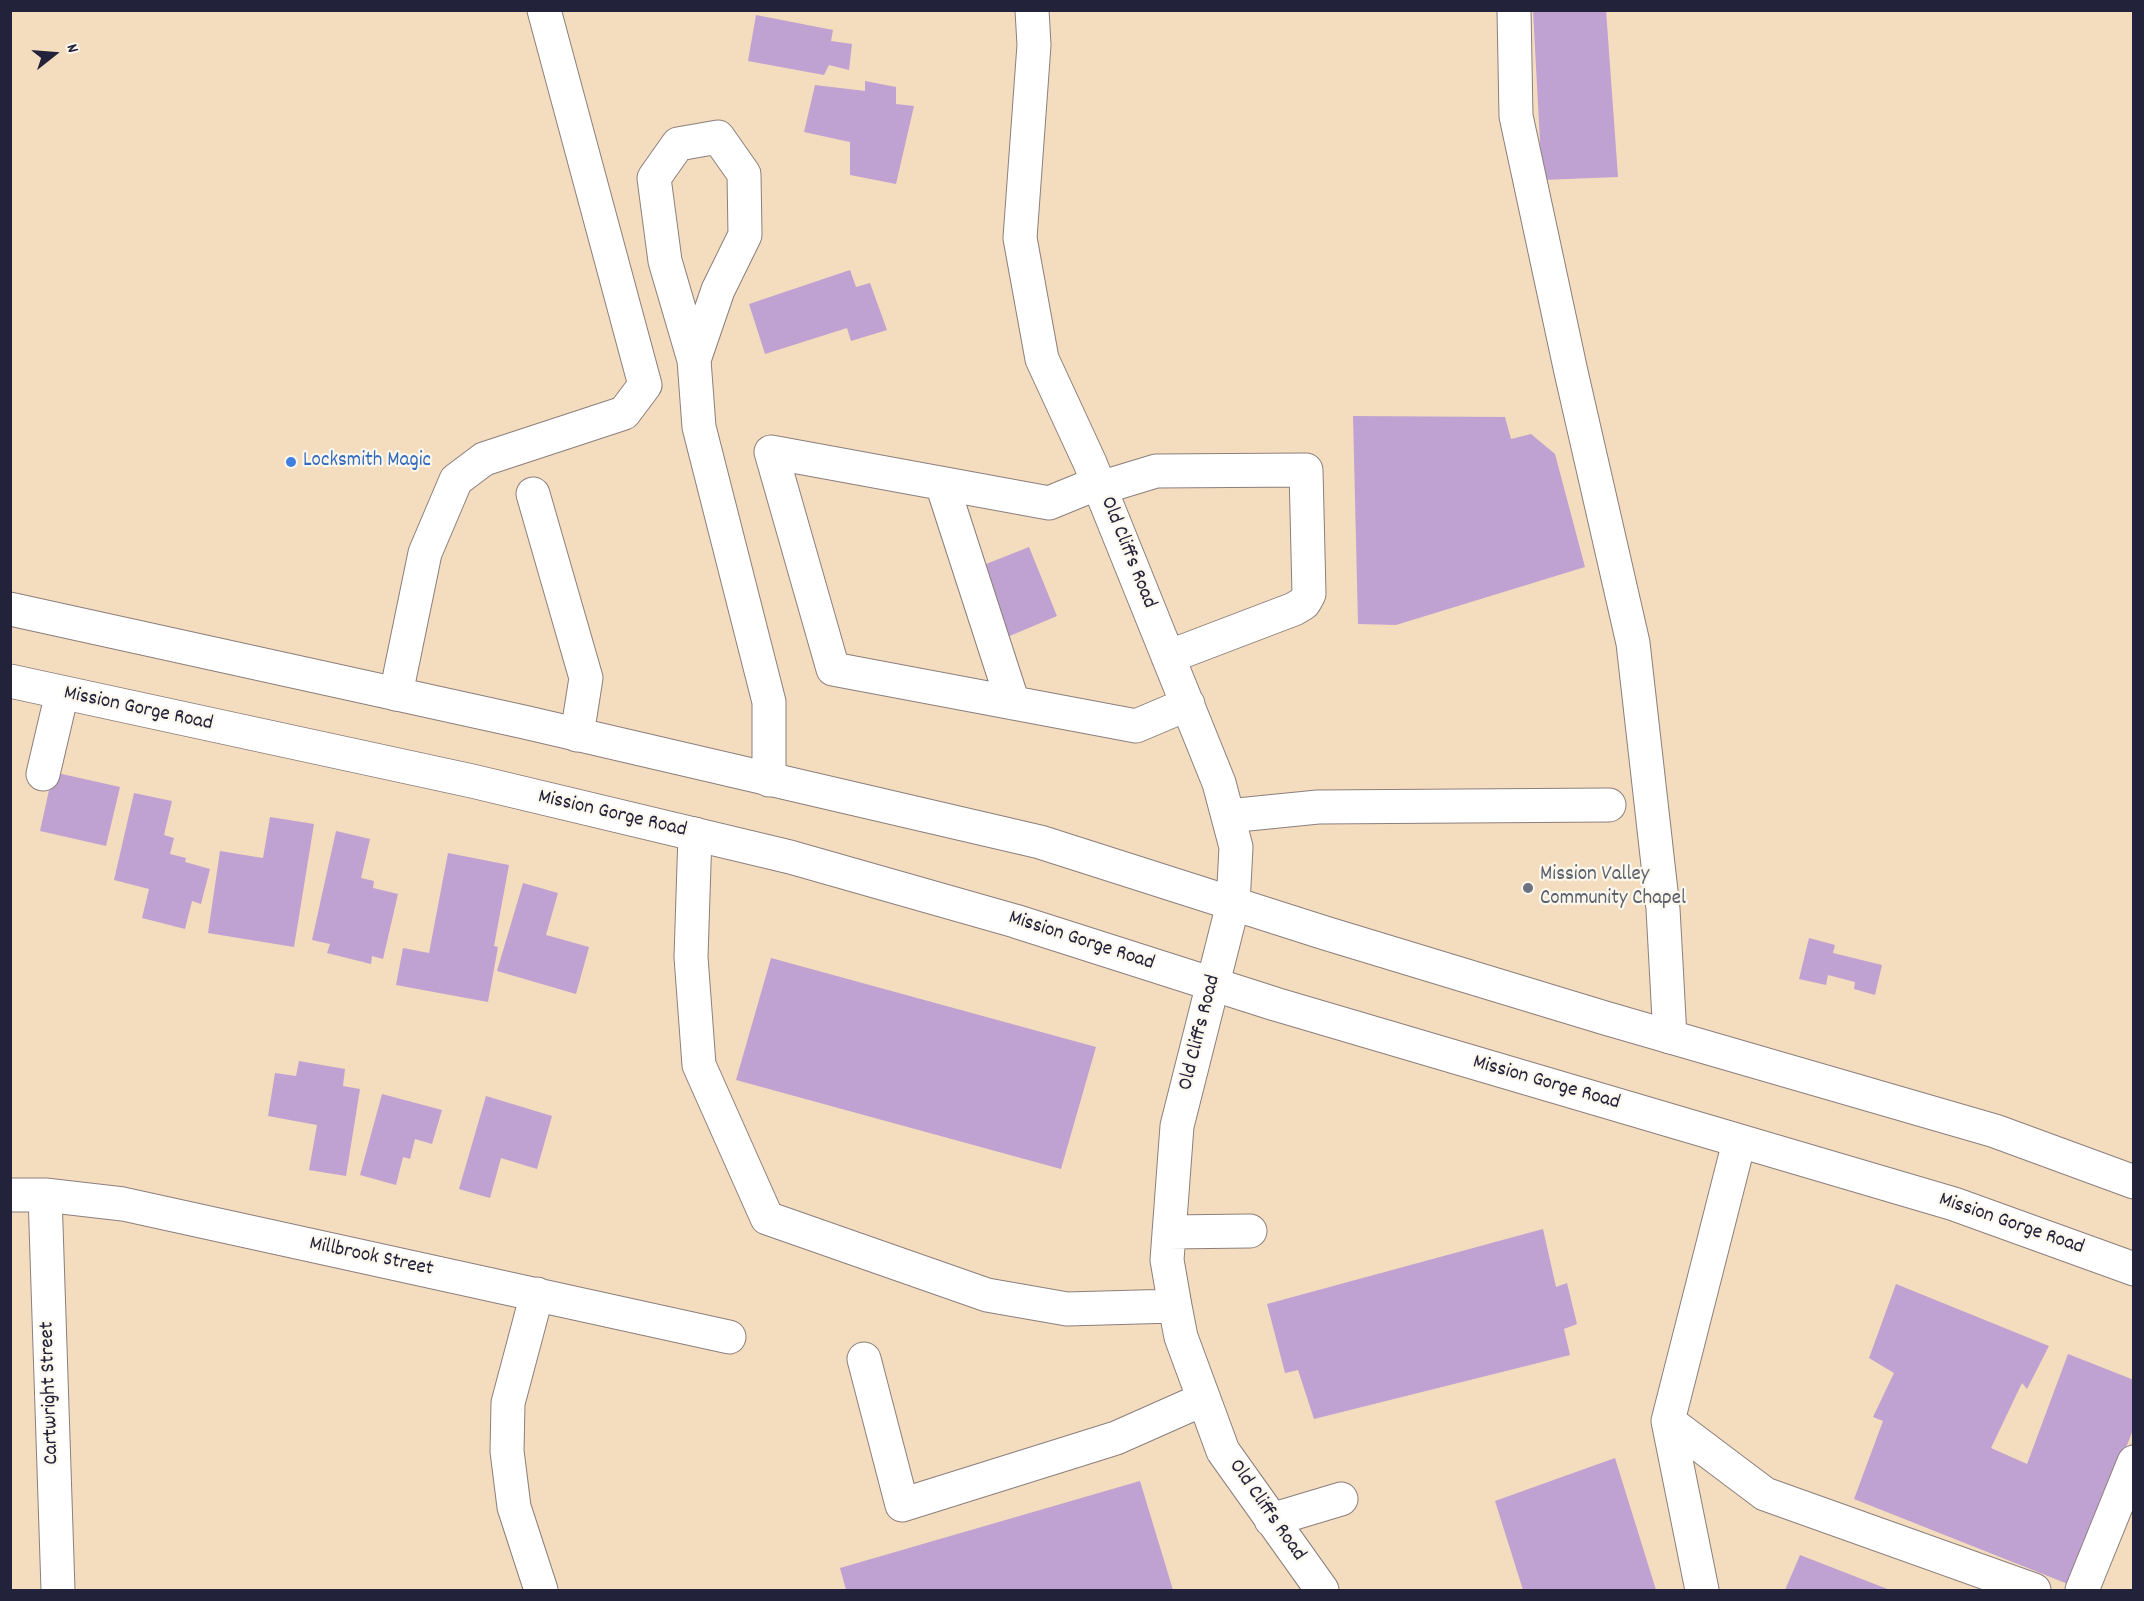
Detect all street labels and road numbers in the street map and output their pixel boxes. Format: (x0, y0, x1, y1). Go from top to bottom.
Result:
street label: Old Cliffs Road (1093, 494, 1161, 612)
street label: Mission Gorge Road (61, 682, 215, 738)
street label: Mission Gorge Road (535, 786, 689, 844)
street label: Mission Gorge Road (1005, 907, 1157, 977)
street label: Old Cliffs Road (1174, 973, 1228, 1093)
street label: Mission Gorge Road (1470, 1051, 1622, 1117)
street label: Mission Gorge Road (1935, 1188, 2087, 1262)
street label: Millbrook Street (307, 1233, 435, 1283)
street label: Cartwright Street (36, 1321, 66, 1465)
street label: Old Cliffs Road (1222, 1455, 1310, 1567)

